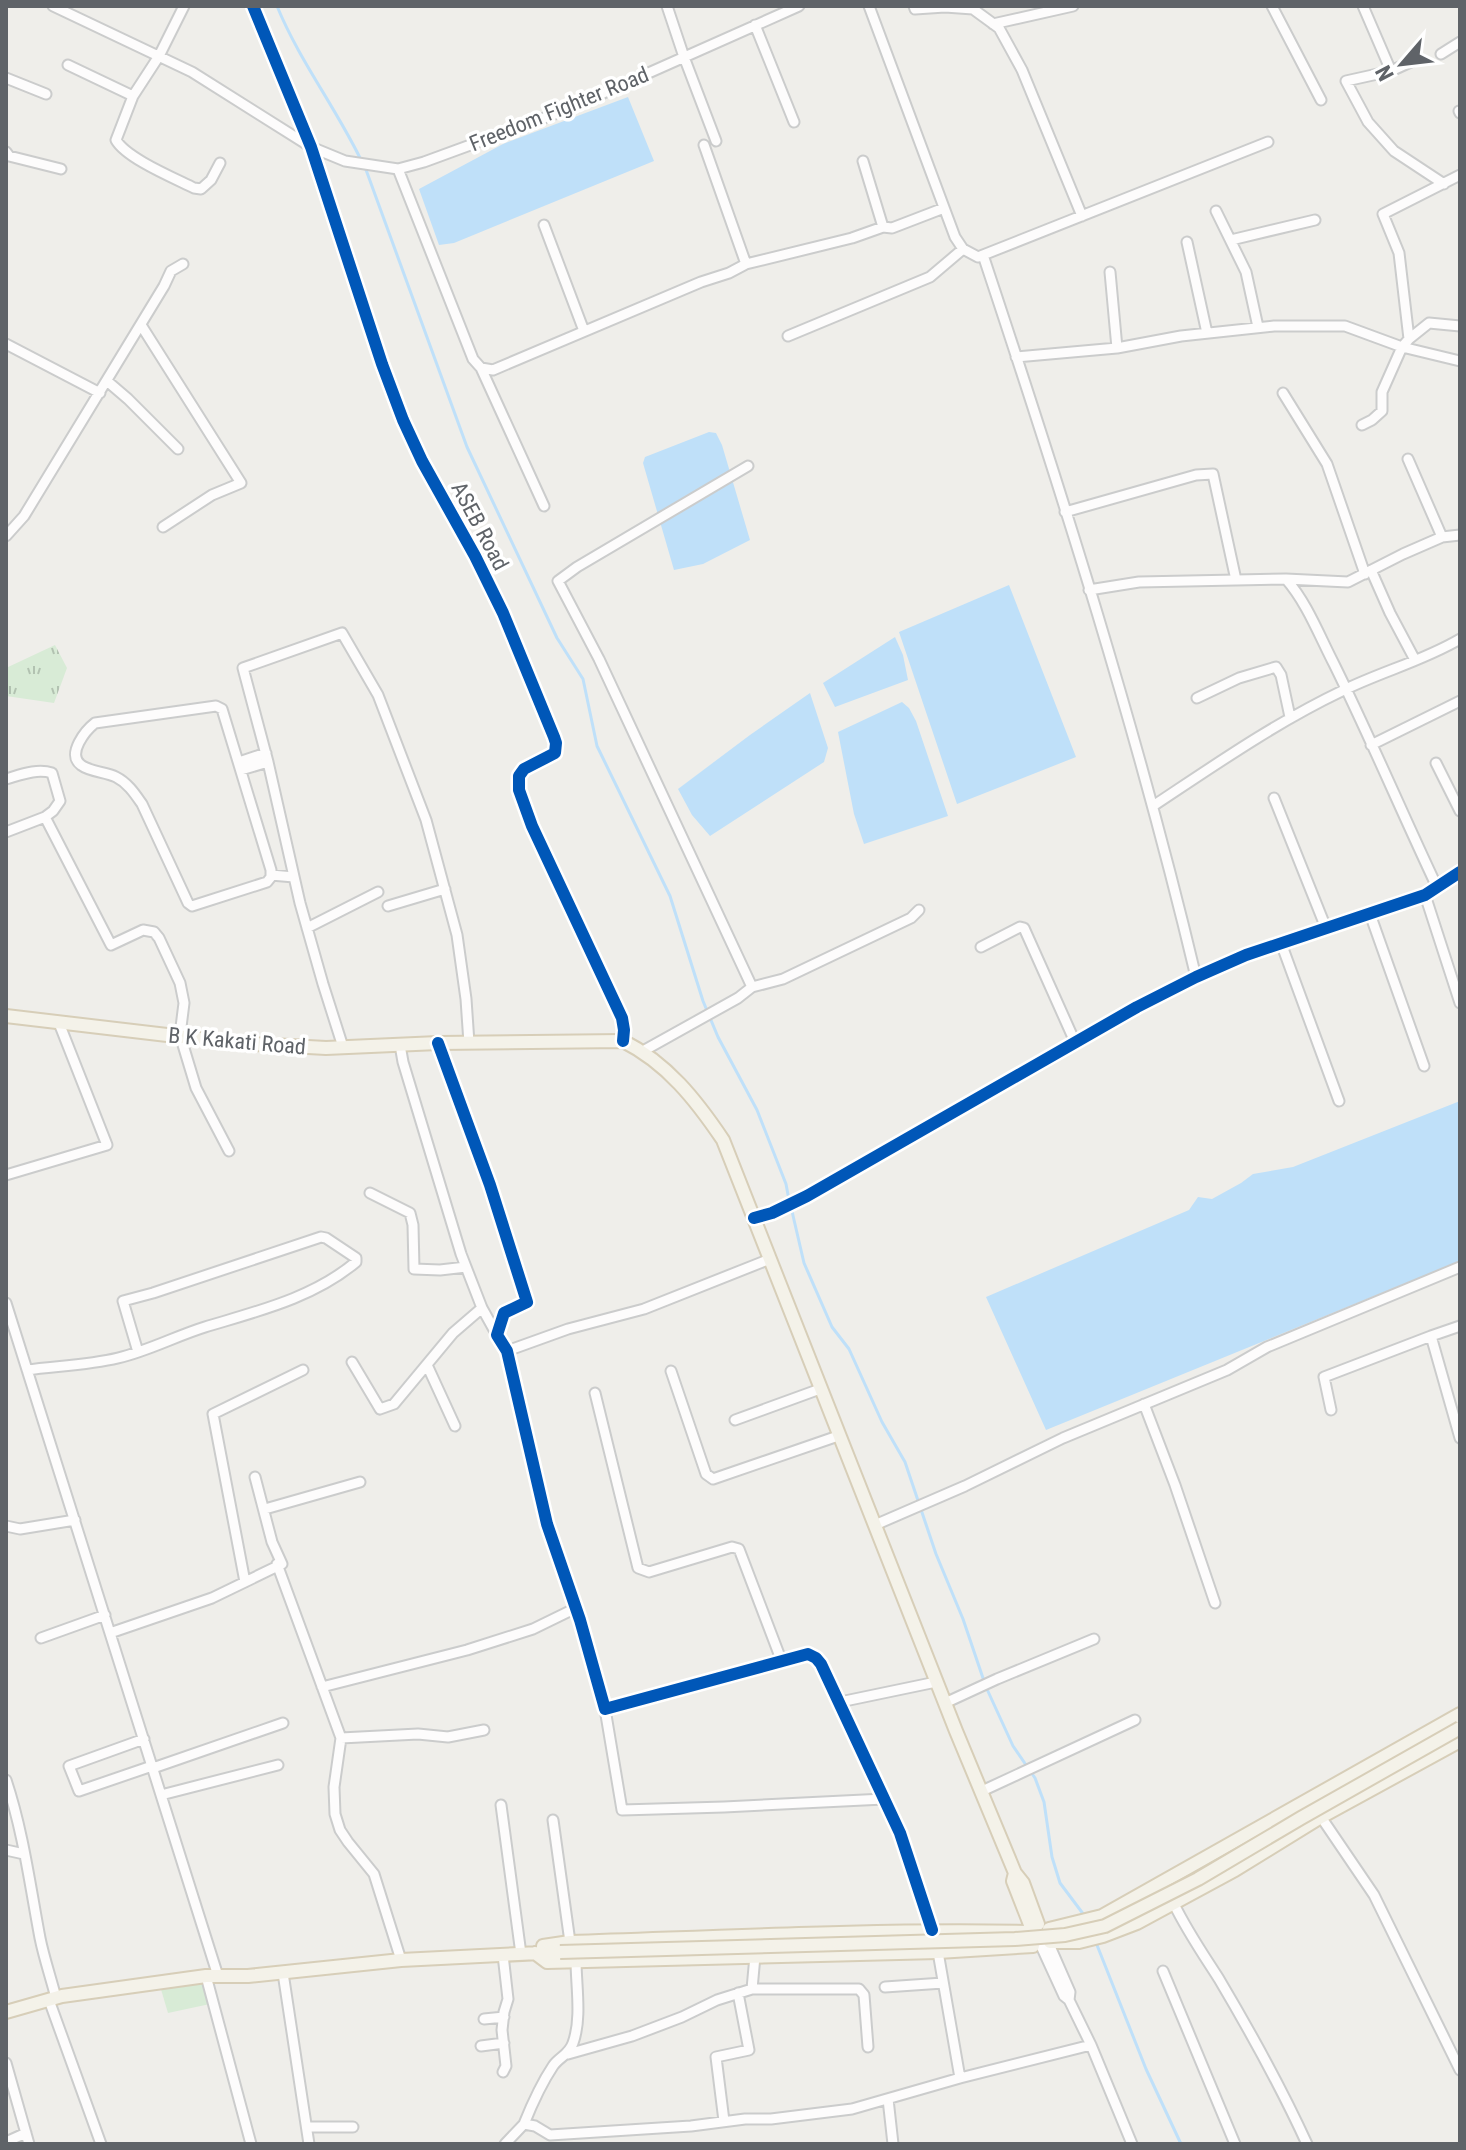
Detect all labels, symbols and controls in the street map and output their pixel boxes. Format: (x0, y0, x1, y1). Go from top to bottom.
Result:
north arrow (1362, 24, 1442, 104)
text: N (1371, 61, 1399, 85)
street label: Freedom Fighter Road (466, 62, 652, 156)
street label: ASEB Road (446, 478, 514, 574)
street label: B K Kakati Road (167, 1023, 307, 1059)

